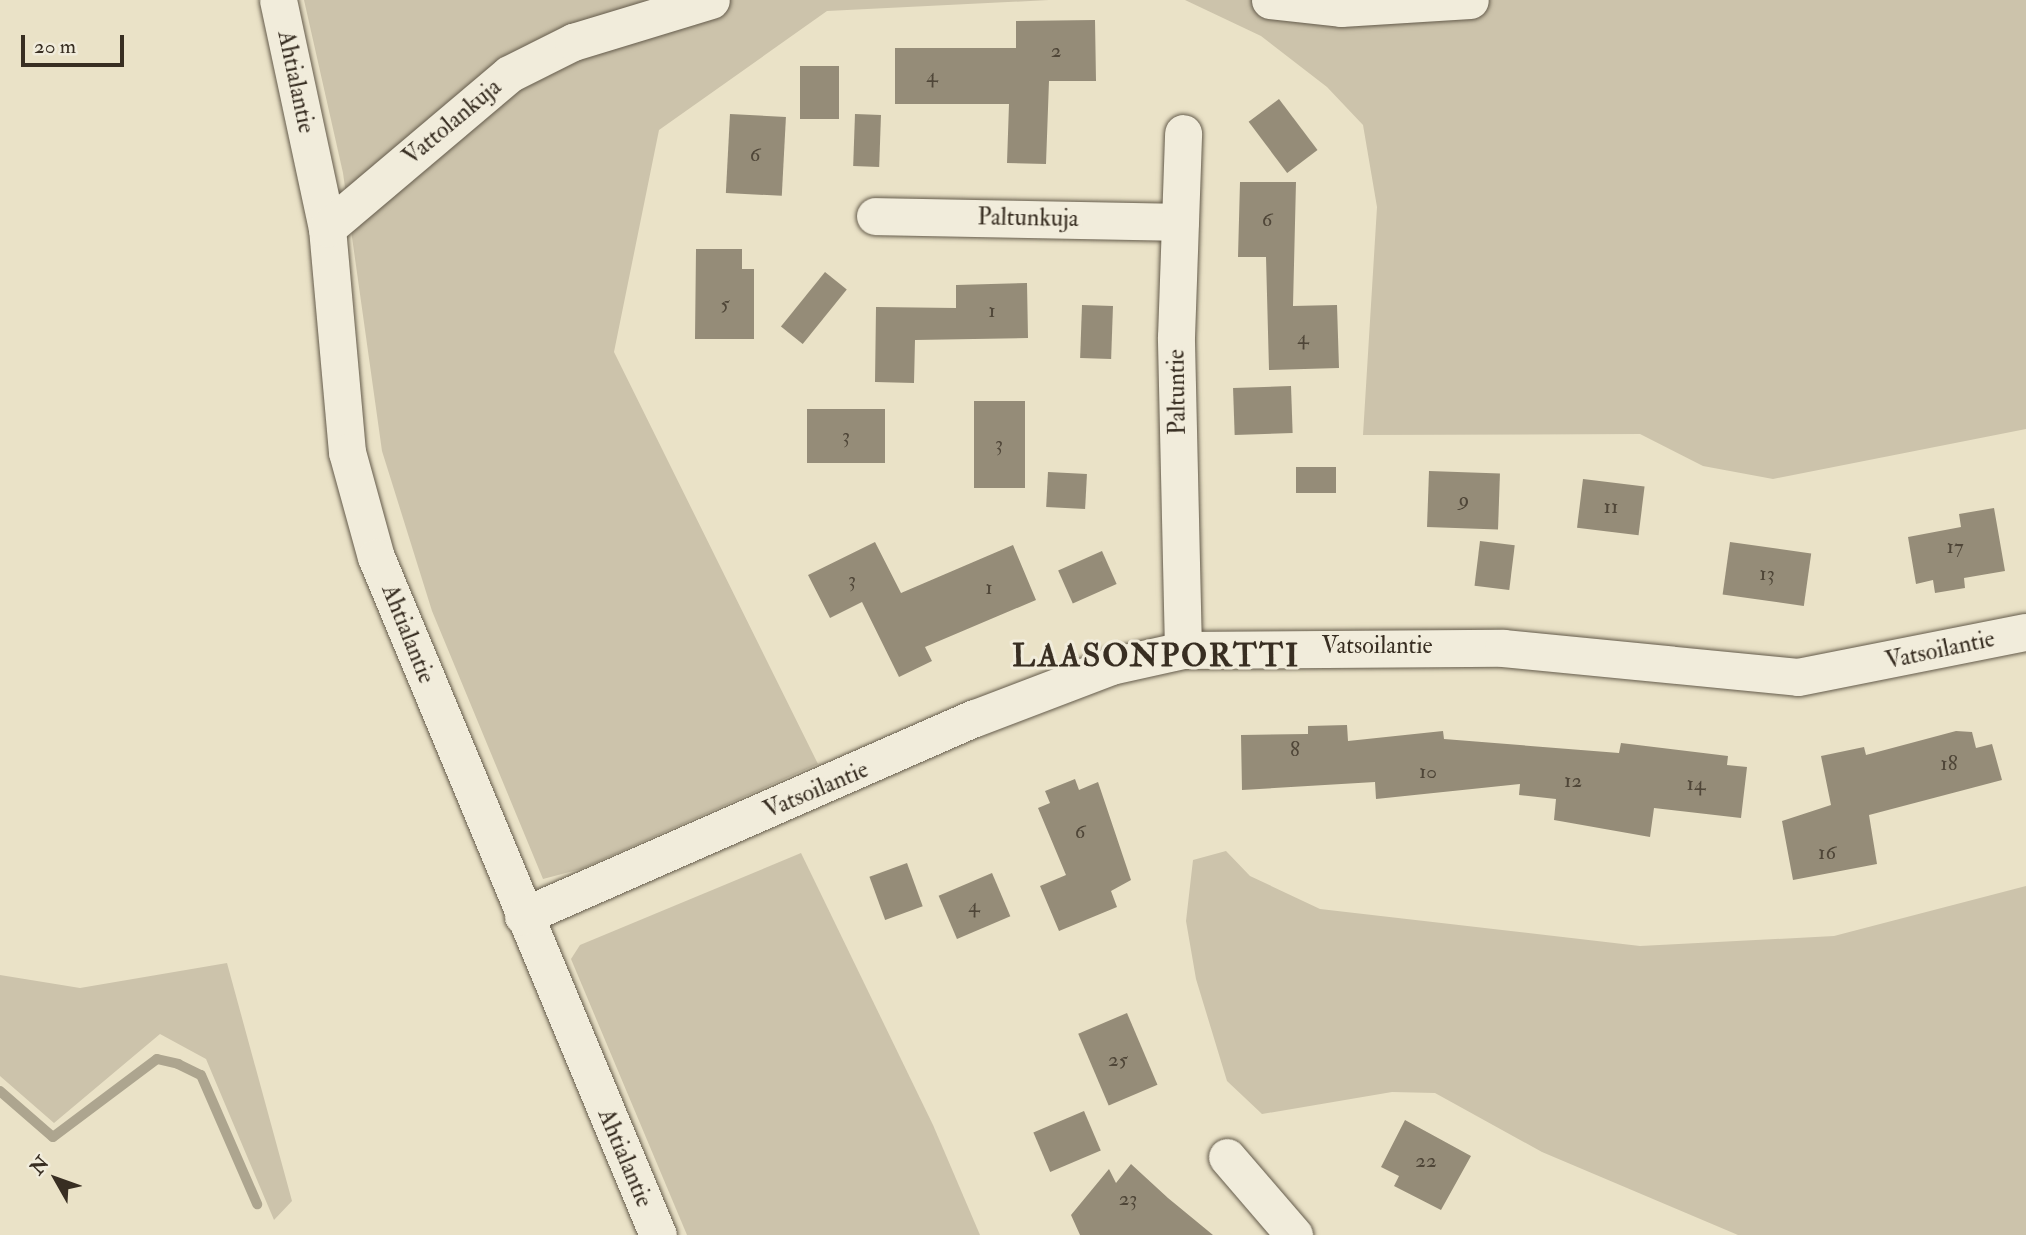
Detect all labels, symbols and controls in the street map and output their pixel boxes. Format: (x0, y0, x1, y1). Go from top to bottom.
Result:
scale bar (24, 21, 128, 65)
street label: Ahtialantie (271, 28, 321, 136)
text: 20 m (34, 33, 76, 60)
house number: 2 (1051, 38, 1061, 64)
house number: 4 (926, 63, 938, 89)
street label: Vattolankuja (397, 73, 507, 171)
house number: 6 (750, 142, 760, 168)
street label: Paltunkuja (977, 203, 1079, 233)
house number: 6 (1262, 207, 1272, 233)
house number: 5 (720, 291, 730, 317)
house number: 1 (988, 298, 996, 324)
house number: 4 (1297, 325, 1309, 351)
street label: Paltuntie (1162, 349, 1192, 435)
house number: 3 (842, 423, 850, 449)
house number: 3 (995, 431, 1003, 457)
house number: 9 (1459, 487, 1469, 513)
house number: 11 (1604, 494, 1618, 520)
house number: 17 (1946, 534, 1964, 560)
house number: 13 (1759, 561, 1775, 587)
house number: 3 (848, 567, 856, 593)
house number: 1 (985, 575, 993, 601)
street label: Ahtialantie (375, 580, 441, 688)
street label: Vatsoilantie (1883, 624, 1997, 676)
street label: Vatsoilantie (1321, 632, 1433, 660)
district label: LAASONPORTTI (1013, 637, 1299, 675)
house number: 8 (1290, 737, 1300, 763)
house number: 18 (1940, 751, 1958, 777)
street label: Vatsoilantie (759, 755, 873, 825)
house number: 10 (1419, 759, 1437, 785)
house number: 12 (1564, 768, 1582, 794)
house number: 14 (1687, 771, 1705, 797)
house number: 6 (1075, 819, 1085, 845)
house number: 16 (1818, 840, 1836, 866)
house number: 4 (968, 893, 980, 919)
house number: 25 (1108, 1047, 1128, 1073)
street label: Ahtialantie (591, 1104, 659, 1212)
north arrow (21, 1144, 91, 1214)
house number: 22 (1415, 1148, 1437, 1174)
text: N (25, 1151, 55, 1180)
house number: 23 (1119, 1186, 1137, 1212)

